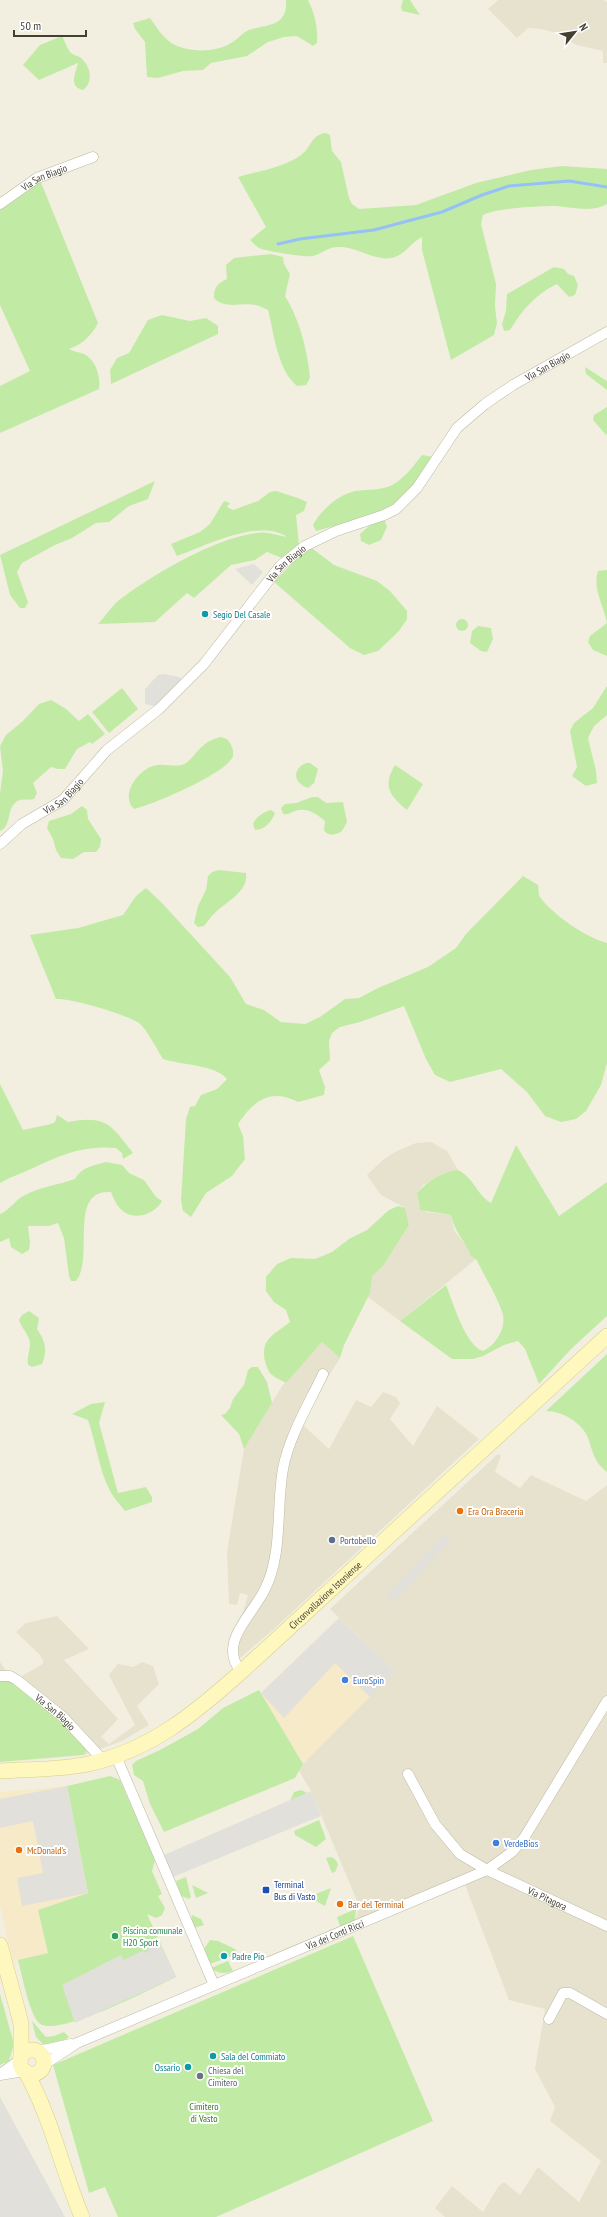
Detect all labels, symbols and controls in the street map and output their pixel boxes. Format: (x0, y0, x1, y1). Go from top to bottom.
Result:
scale bar (14, 12, 86, 38)
north arrow (555, 12, 595, 52)
text: 50 m (20, 18, 41, 33)
text: N (576, 21, 591, 33)
street label: Via San Biagio (18, 161, 69, 194)
street label: Via San Biagio (522, 348, 572, 384)
street label: Via San Biagio (263, 542, 308, 585)
place label: Segio Del Casale (213, 608, 270, 621)
marker: Segio Del Casale (200, 609, 210, 619)
street label: Via San Biagio (40, 775, 86, 817)
place label: Era Ora Braceria (468, 1505, 523, 1518)
marker: Era Ora Braceria (455, 1506, 465, 1516)
place label: Portobello (340, 1534, 376, 1547)
marker: Portobello (327, 1535, 337, 1545)
street label: Circonvallazione Istoniense (286, 1558, 364, 1632)
place label: EuroSpin (353, 1674, 384, 1687)
marker: EuroSpin (340, 1675, 350, 1685)
street label: Via San Biagio (32, 1690, 78, 1733)
place label: VerdeBios (503, 1837, 539, 1850)
marker: VerdeBios (491, 1838, 501, 1848)
place label: McDonald's (27, 1844, 67, 1857)
marker: McDonald's (14, 1845, 24, 1855)
place label: Terminal Bus di Vasto (274, 1878, 316, 1903)
street label: Via Pitagora (525, 1883, 569, 1913)
marker: Terminal Bus di Vasto (261, 1885, 271, 1895)
place label: Bar del Terminal (348, 1898, 405, 1911)
marker: Bar del Terminal (335, 1899, 345, 1909)
street label: Via dei Conti Ricci (303, 1916, 366, 1953)
place label: Piscina comunale H20 Sport (123, 1924, 183, 1949)
marker: Piscina comunale H20 Sport (110, 1931, 120, 1941)
place label: Padre Pio (232, 1950, 265, 1963)
marker: Padre Pio (219, 1951, 229, 1961)
place label: Sala del Commiato (221, 2050, 285, 2063)
marker: Sala del Commiato (208, 2051, 218, 2061)
place label: Ossario (155, 2061, 180, 2074)
marker: Ossario (183, 2062, 193, 2072)
place label: Chiesa del Cimitero (208, 2064, 244, 2089)
marker: Chiesa del Cimitero (195, 2071, 205, 2081)
park label: Cimitero di Vasto (189, 2100, 219, 2125)

